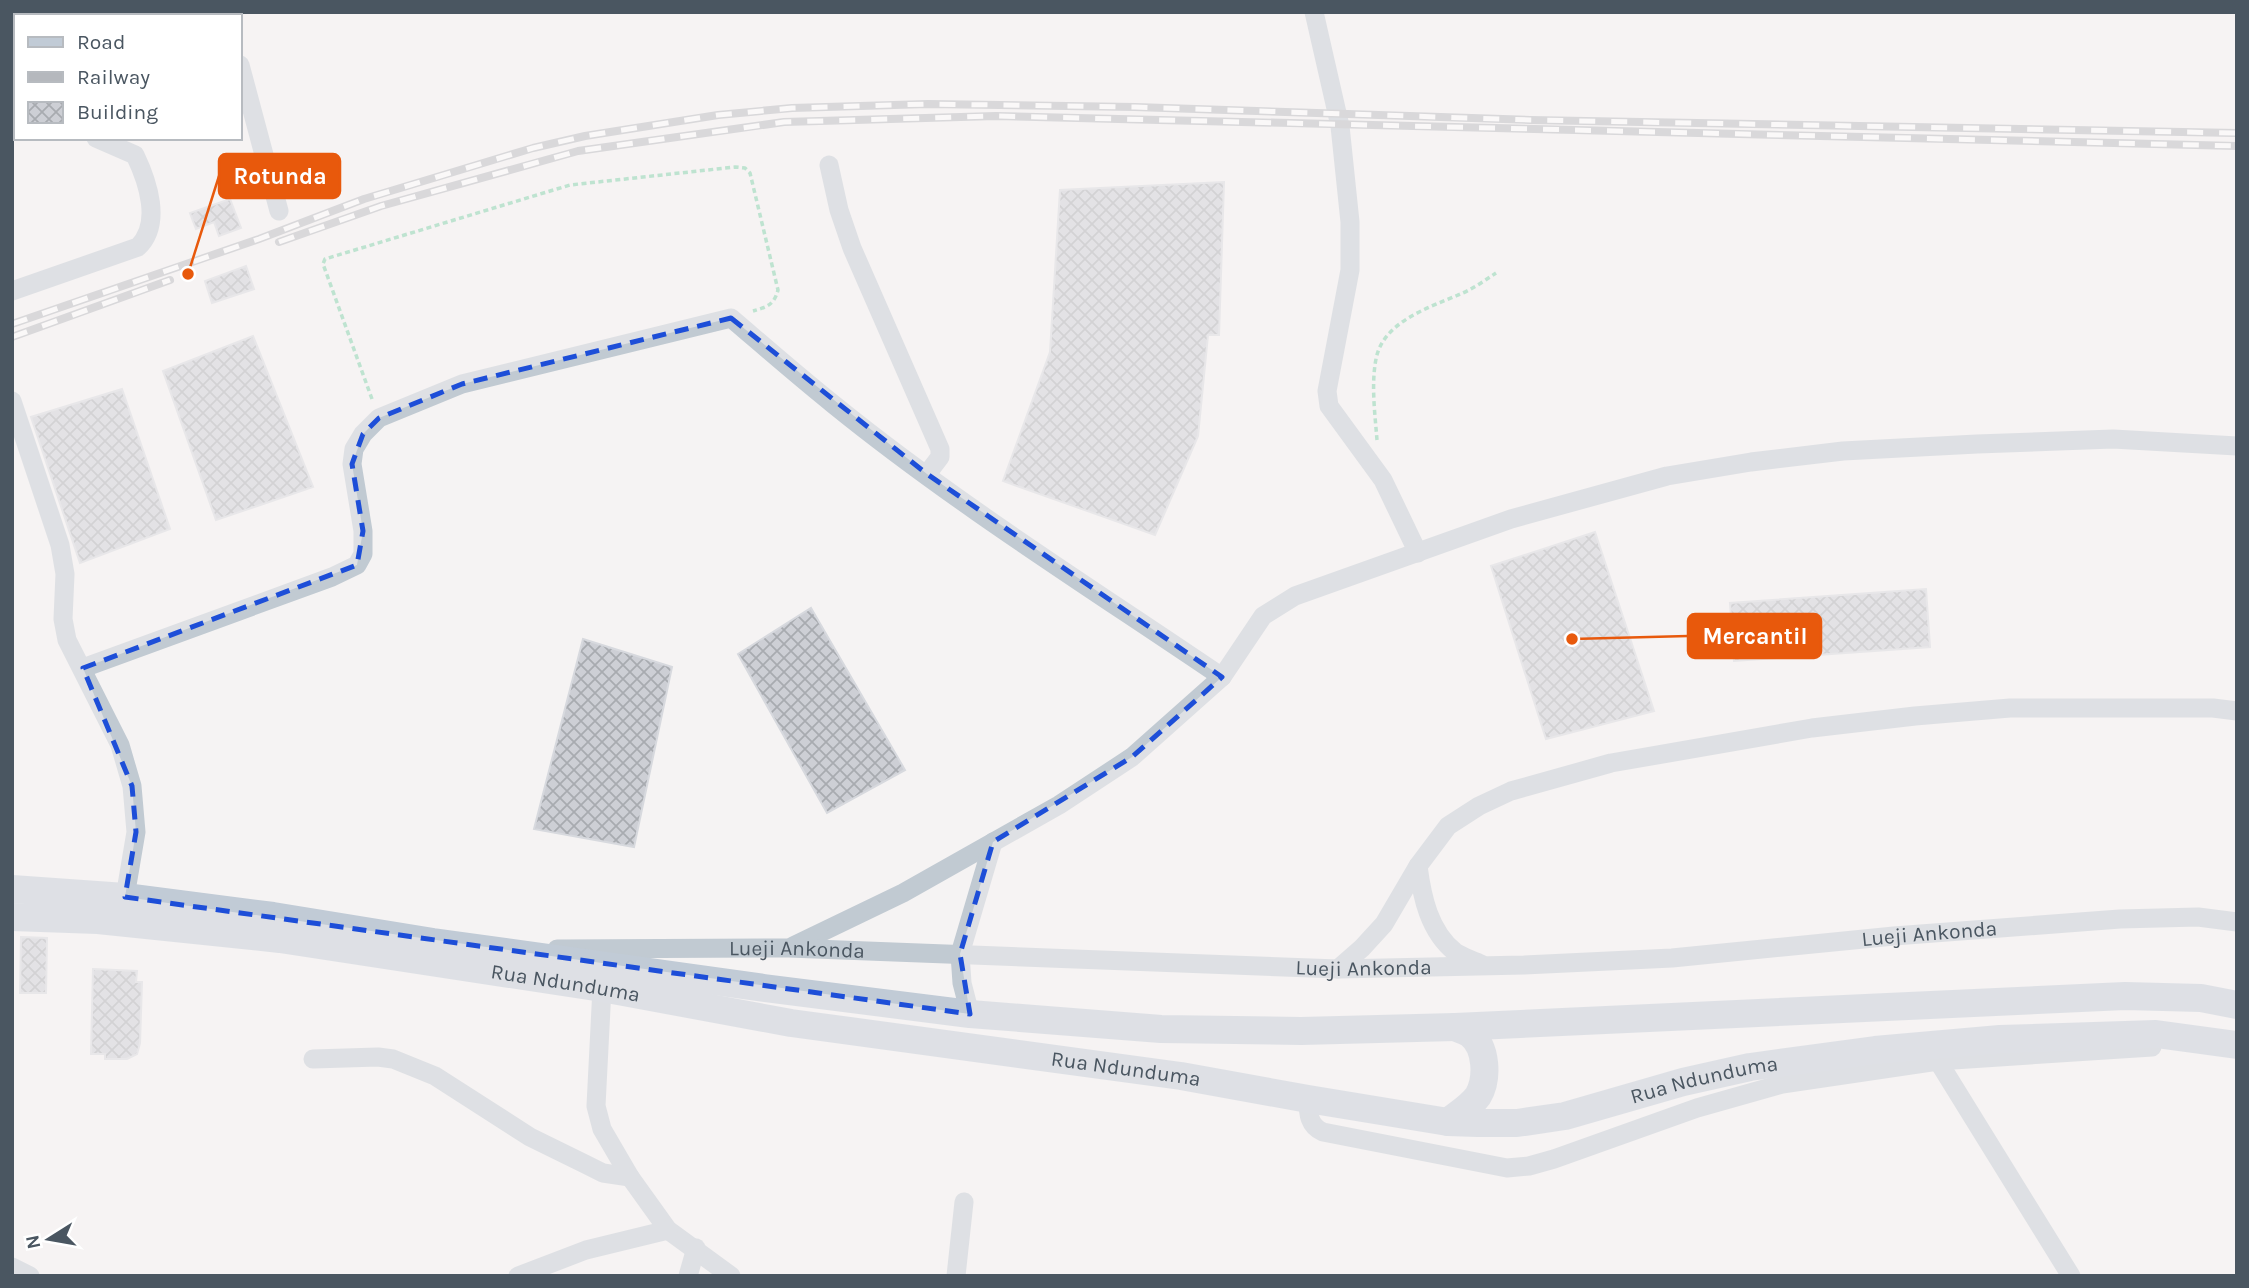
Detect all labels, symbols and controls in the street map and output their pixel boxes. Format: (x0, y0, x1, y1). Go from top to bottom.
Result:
legend (14, 14, 242, 140)
text: Road (77, 30, 125, 54)
text: Railway (77, 65, 150, 89)
text: Building (77, 100, 158, 124)
callout: Rotunda (219, 154, 340, 198)
text: Rotunda (233, 163, 327, 190)
callout: Mercantil (1688, 614, 1821, 658)
text: Mercantil (1703, 623, 1807, 650)
street label: Lueji Ankonda (1860, 916, 1998, 951)
street label: Lueji Ankonda (729, 936, 865, 963)
street label: Lueji Ankonda (1295, 955, 1432, 981)
street label: Rua Ndunduma (489, 959, 642, 1007)
street label: Rua Ndunduma (1050, 1046, 1203, 1091)
street label: Rua Ndunduma (1628, 1051, 1779, 1109)
north arrow (14, 1204, 84, 1274)
text: N (21, 1233, 45, 1251)

